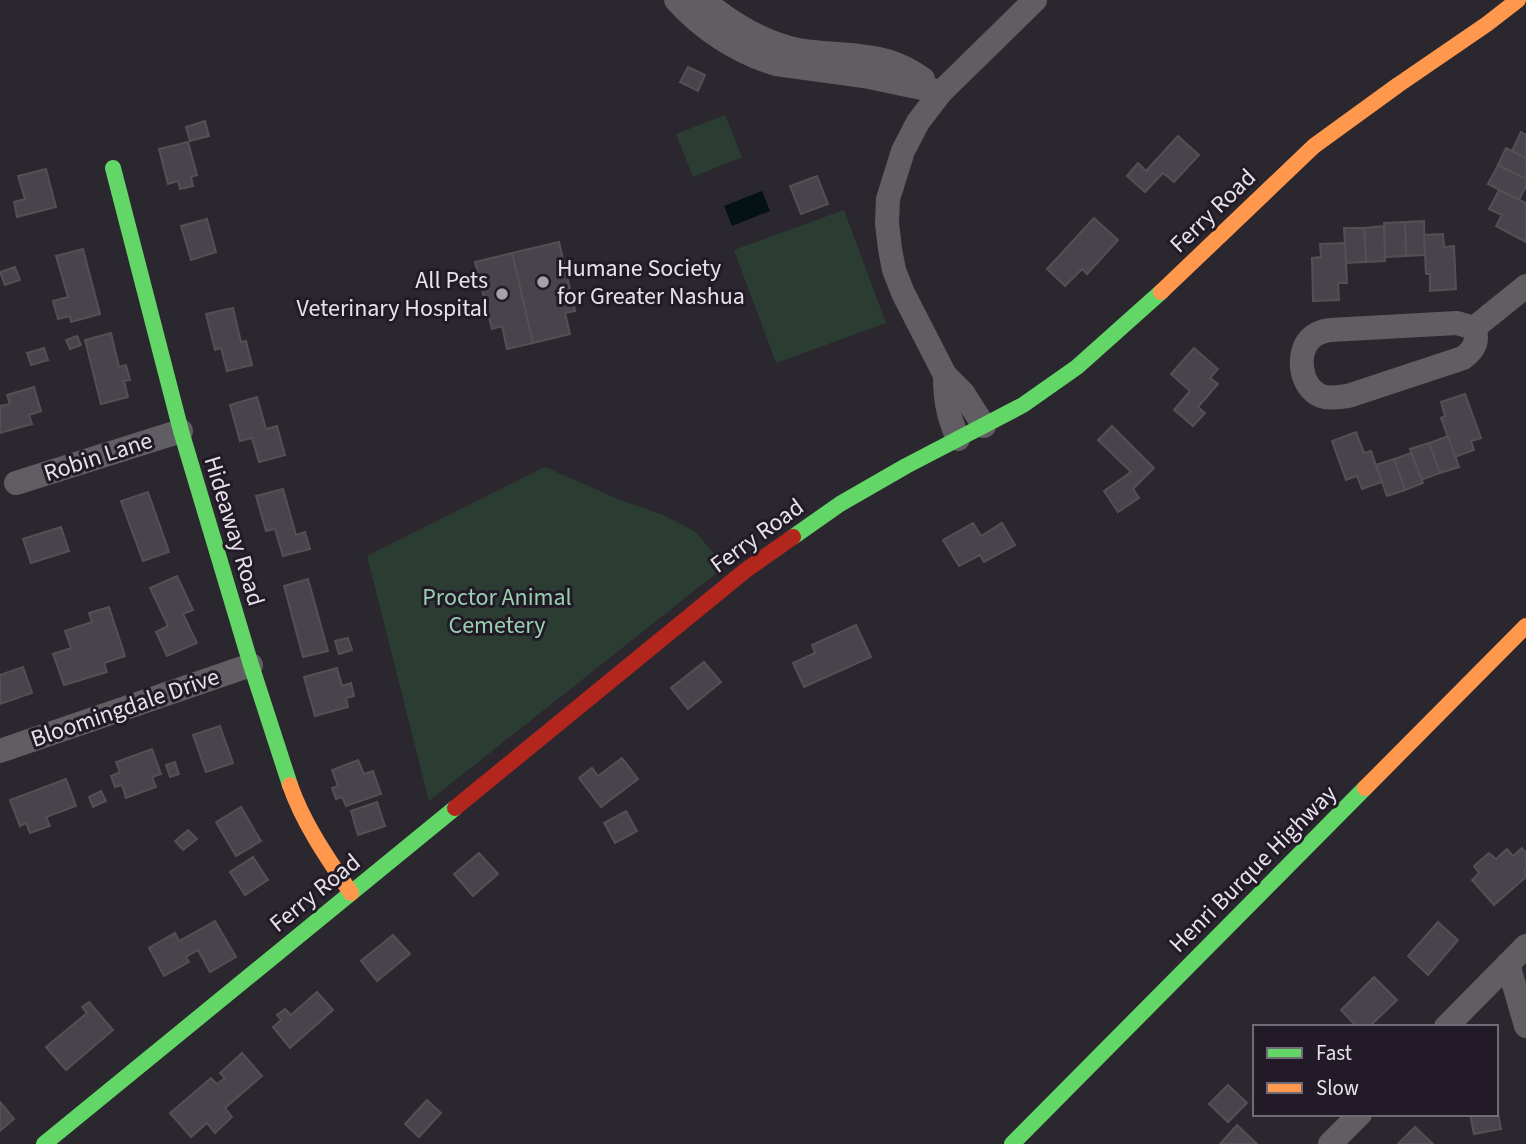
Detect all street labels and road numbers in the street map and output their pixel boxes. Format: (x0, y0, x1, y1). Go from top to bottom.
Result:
street label: Ferry Road (1162, 161, 1264, 261)
street label: Robin Lane (39, 423, 157, 491)
street label: Hideaway Road (195, 452, 273, 610)
street label: Ferry Road (703, 490, 811, 582)
street label: Bloomingdale Drive (26, 659, 224, 757)
street label: Henri Burque Highway (1161, 777, 1345, 961)
street label: Ferry Road (262, 845, 368, 941)

